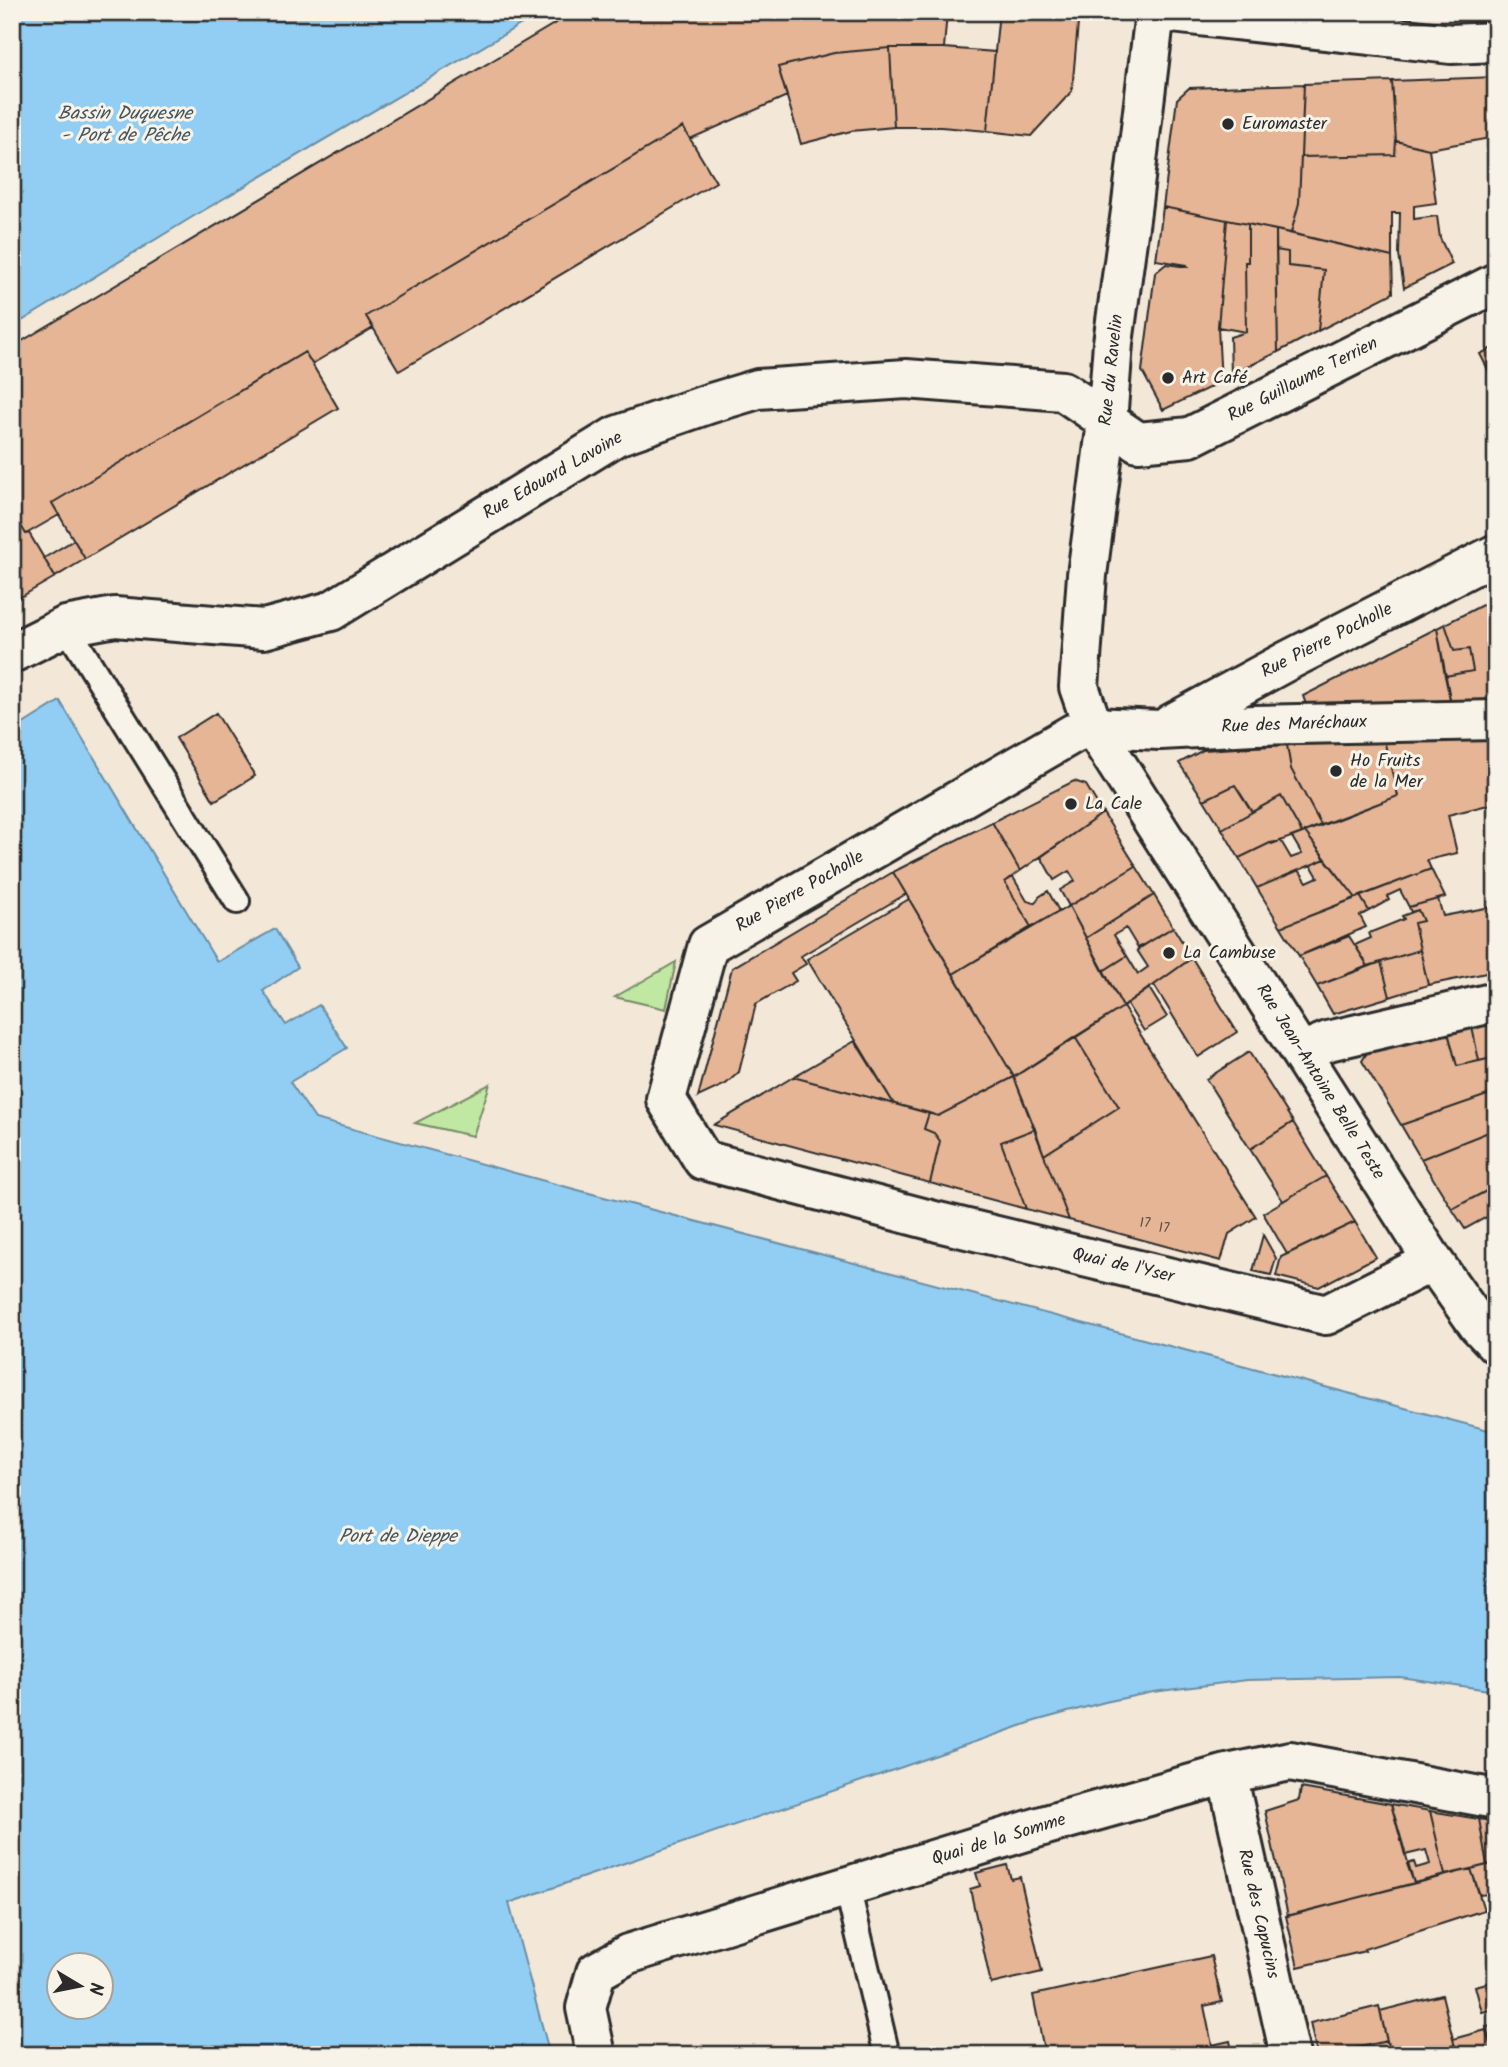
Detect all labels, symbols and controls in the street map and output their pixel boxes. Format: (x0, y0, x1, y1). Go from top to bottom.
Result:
water label: Bassin Duquesne - Port de Pêche (58, 99, 195, 151)
place label: Euromaster (1242, 110, 1328, 139)
marker: Euromaster (1220, 116, 1236, 132)
street label: Rue du Ravelin (1092, 313, 1132, 427)
street label: Rue Guillaume Terrien (1223, 329, 1383, 431)
place label: Art Café (1182, 364, 1248, 393)
marker: Art Café (1160, 370, 1176, 386)
street label: Rue Edouard Lavoine (478, 424, 628, 528)
street label: Rue Pierre Pocholle (1256, 595, 1398, 687)
street label: Rue des Maréchaux (1221, 708, 1367, 742)
place label: Ho Fruits de la Mer (1350, 747, 1424, 797)
marker: Ho Fruits de la Mer (1328, 763, 1344, 779)
place label: La Cale (1085, 790, 1142, 819)
marker: La Cale (1063, 796, 1079, 812)
street label: Rue Pierre Pocholle (730, 843, 870, 941)
place label: La Cambuse (1183, 939, 1276, 968)
marker: La Cambuse (1161, 945, 1177, 961)
street label: Rue Jean-Antoine Belle Teste (1248, 978, 1392, 1186)
house number: 17 (1140, 1212, 1151, 1234)
house number: 17 (1159, 1217, 1170, 1239)
street label: Quai de l'Yser (1069, 1240, 1178, 1292)
water label: Port de Dieppe (339, 1522, 459, 1552)
street label: Quai de la Somme (928, 1806, 1070, 1874)
street label: Rue des Capucins (1229, 1846, 1287, 1982)
north arrow (46, 1952, 116, 2022)
text: N (79, 1980, 111, 1997)

